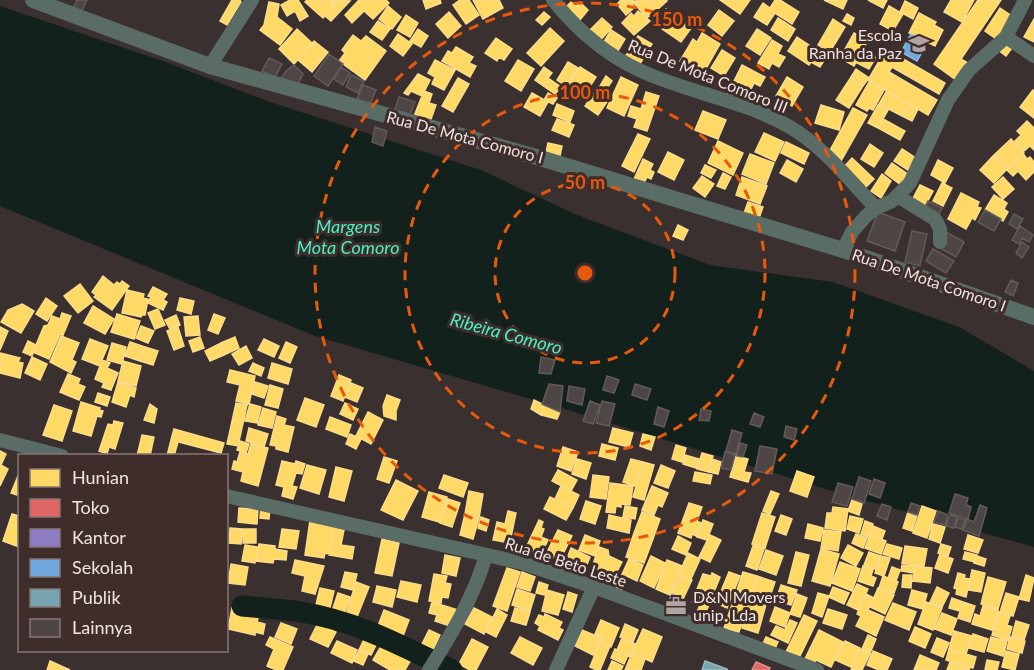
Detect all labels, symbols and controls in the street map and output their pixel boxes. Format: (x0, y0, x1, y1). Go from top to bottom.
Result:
text: 150 m (652, 8, 702, 30)
place label: Escola Ranha da Paz (809, 25, 902, 62)
school or university icon: Escola Ranha da Paz (907, 32, 931, 56)
street label: Rua De Mota Comoro III (626, 35, 791, 116)
text: 100 m (560, 81, 610, 103)
street label: Rua De Mota Comoro I (385, 106, 546, 167)
text: 50 m (565, 171, 605, 193)
water label: Margens Mota Comoro (296, 215, 400, 258)
street label: Rua De Mota Comoro I (850, 244, 1009, 315)
centre of rings (575, 263, 595, 283)
water label: Ribeira Comoro (448, 308, 565, 359)
legend (18, 454, 228, 652)
text: Hunian (72, 466, 129, 488)
text: Toko (72, 496, 109, 518)
text: Kantor (72, 526, 126, 548)
street label: Rua de Beto Leste (503, 533, 629, 590)
text: Sekolah (72, 556, 133, 578)
text: Publik (72, 586, 121, 608)
place label: D&N Movers unip. Lda (693, 587, 786, 624)
office icon: D&N Movers unip. Lda (664, 594, 688, 618)
text: Lainnya (72, 616, 132, 638)

